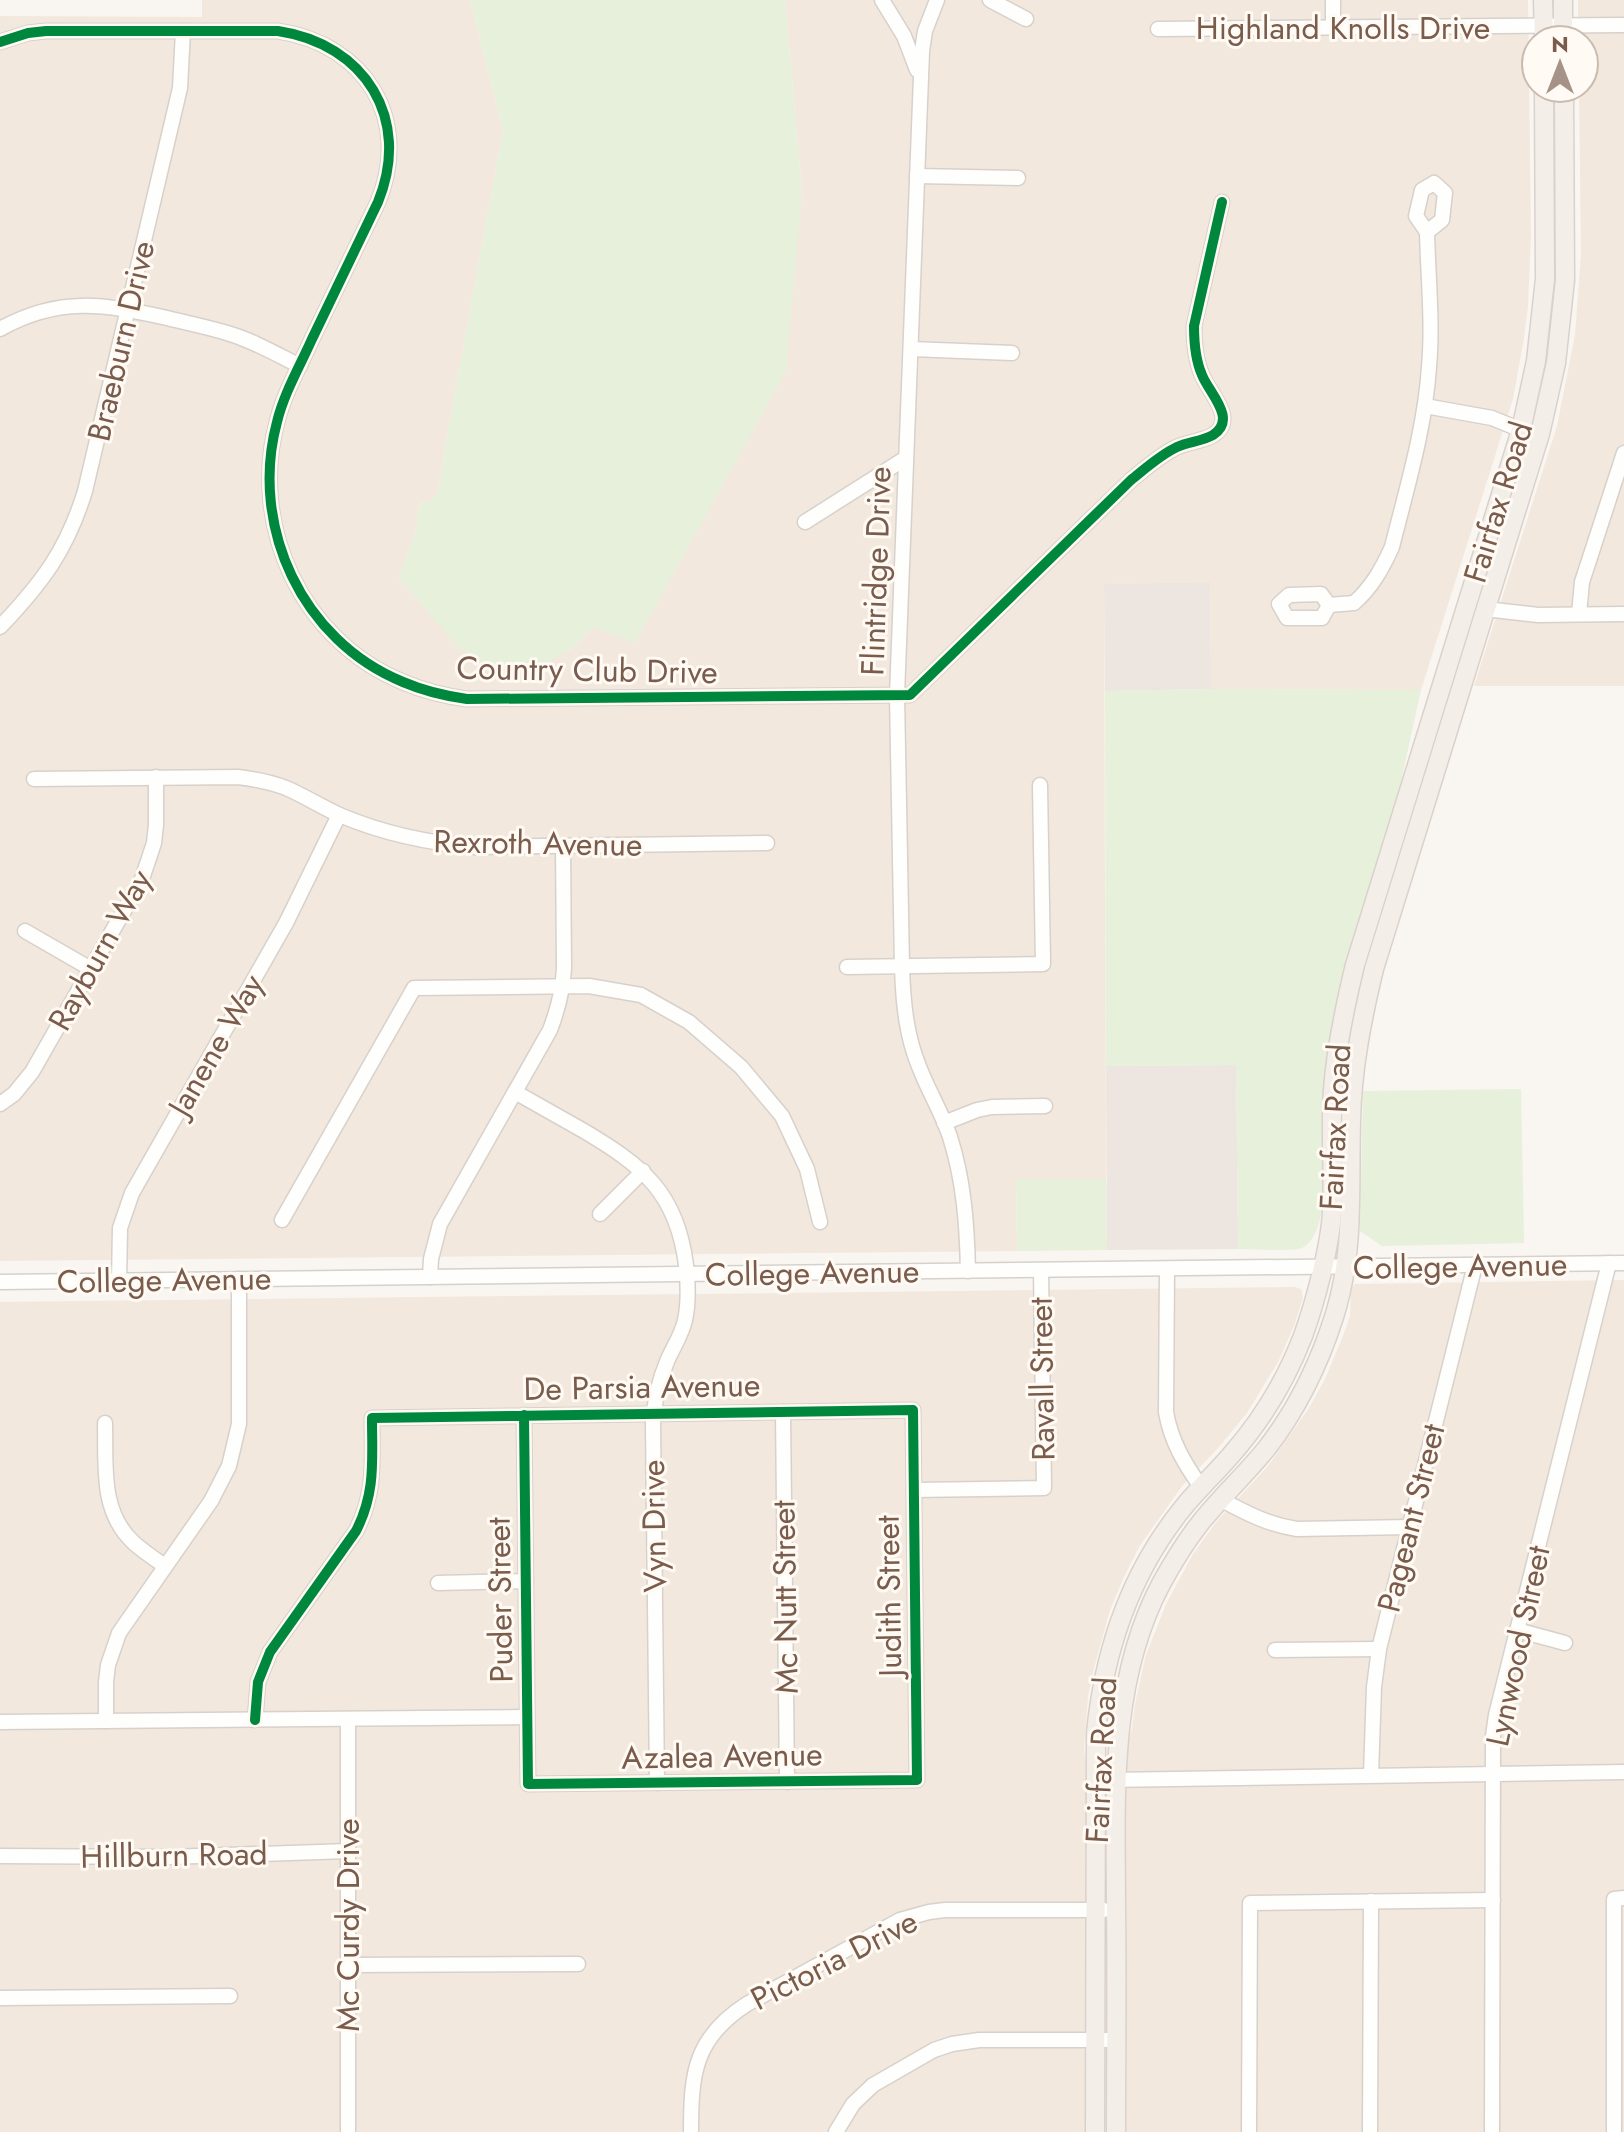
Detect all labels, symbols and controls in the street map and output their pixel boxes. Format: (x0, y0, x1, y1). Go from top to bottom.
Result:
street label: Highland Knolls Drive (1196, 5, 1490, 51)
north arrow (1520, 24, 1600, 104)
text: N (1551, 28, 1569, 60)
street label: Braeburn Drive (76, 236, 166, 446)
street label: Fairfax Road (1452, 416, 1544, 588)
street label: Flintridge Drive (849, 466, 903, 676)
street label: Country Club Drive (456, 645, 718, 695)
street label: Rexroth Avenue (433, 818, 643, 868)
street label: Rayburn Way (37, 860, 164, 1039)
street label: Janene Way (155, 965, 276, 1128)
street label: Fairfax Road (1308, 1043, 1362, 1211)
street label: College Avenue (1352, 1241, 1568, 1291)
street label: College Avenue (704, 1248, 920, 1298)
street label: College Avenue (56, 1255, 272, 1305)
street label: Ravall Street (1018, 1297, 1066, 1461)
street label: De Parsia Avenue (523, 1362, 761, 1412)
street label: Pageant Street (1365, 1419, 1457, 1617)
street label: Vyn Drive (630, 1459, 678, 1593)
street label: Mc Nutt Street (760, 1499, 810, 1694)
street label: Judith Street (865, 1515, 913, 1681)
street label: Puder Street (476, 1517, 524, 1683)
street label: Lynwood Street (1474, 1541, 1562, 1751)
street label: Fairfax Road (1074, 1676, 1128, 1844)
street label: Azalea Avenue (621, 1731, 823, 1781)
street label: Mc Curdy Drive (325, 1818, 371, 2032)
street label: Hillburn Road (80, 1830, 268, 1880)
street label: Pictoria Drive (743, 1898, 925, 2022)

